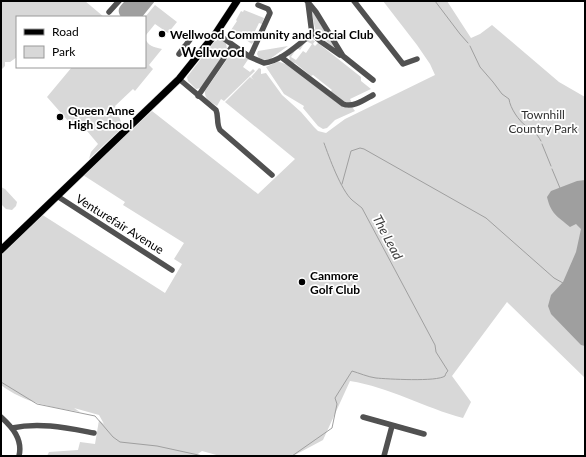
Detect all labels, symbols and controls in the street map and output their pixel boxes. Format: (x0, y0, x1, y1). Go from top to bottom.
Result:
legend (16, 16, 146, 68)
text: Road (52, 24, 79, 39)
place label: Wellwood Community and Social Club (170, 27, 374, 42)
marker: Wellwood Community and Social Club (157, 29, 167, 39)
district label: Wellwood (181, 43, 245, 60)
text: Park (52, 44, 76, 59)
place label: Queen Anne High School (68, 103, 135, 132)
park label: Townhill Country Park (508, 107, 578, 136)
marker: Queen Anne High School (55, 112, 65, 122)
street label: Venturefair Avenue (73, 191, 167, 257)
water label: The Lead (370, 212, 407, 262)
place label: Canmore Golf Club (310, 268, 360, 297)
marker: Canmore Golf Club (297, 277, 307, 287)

